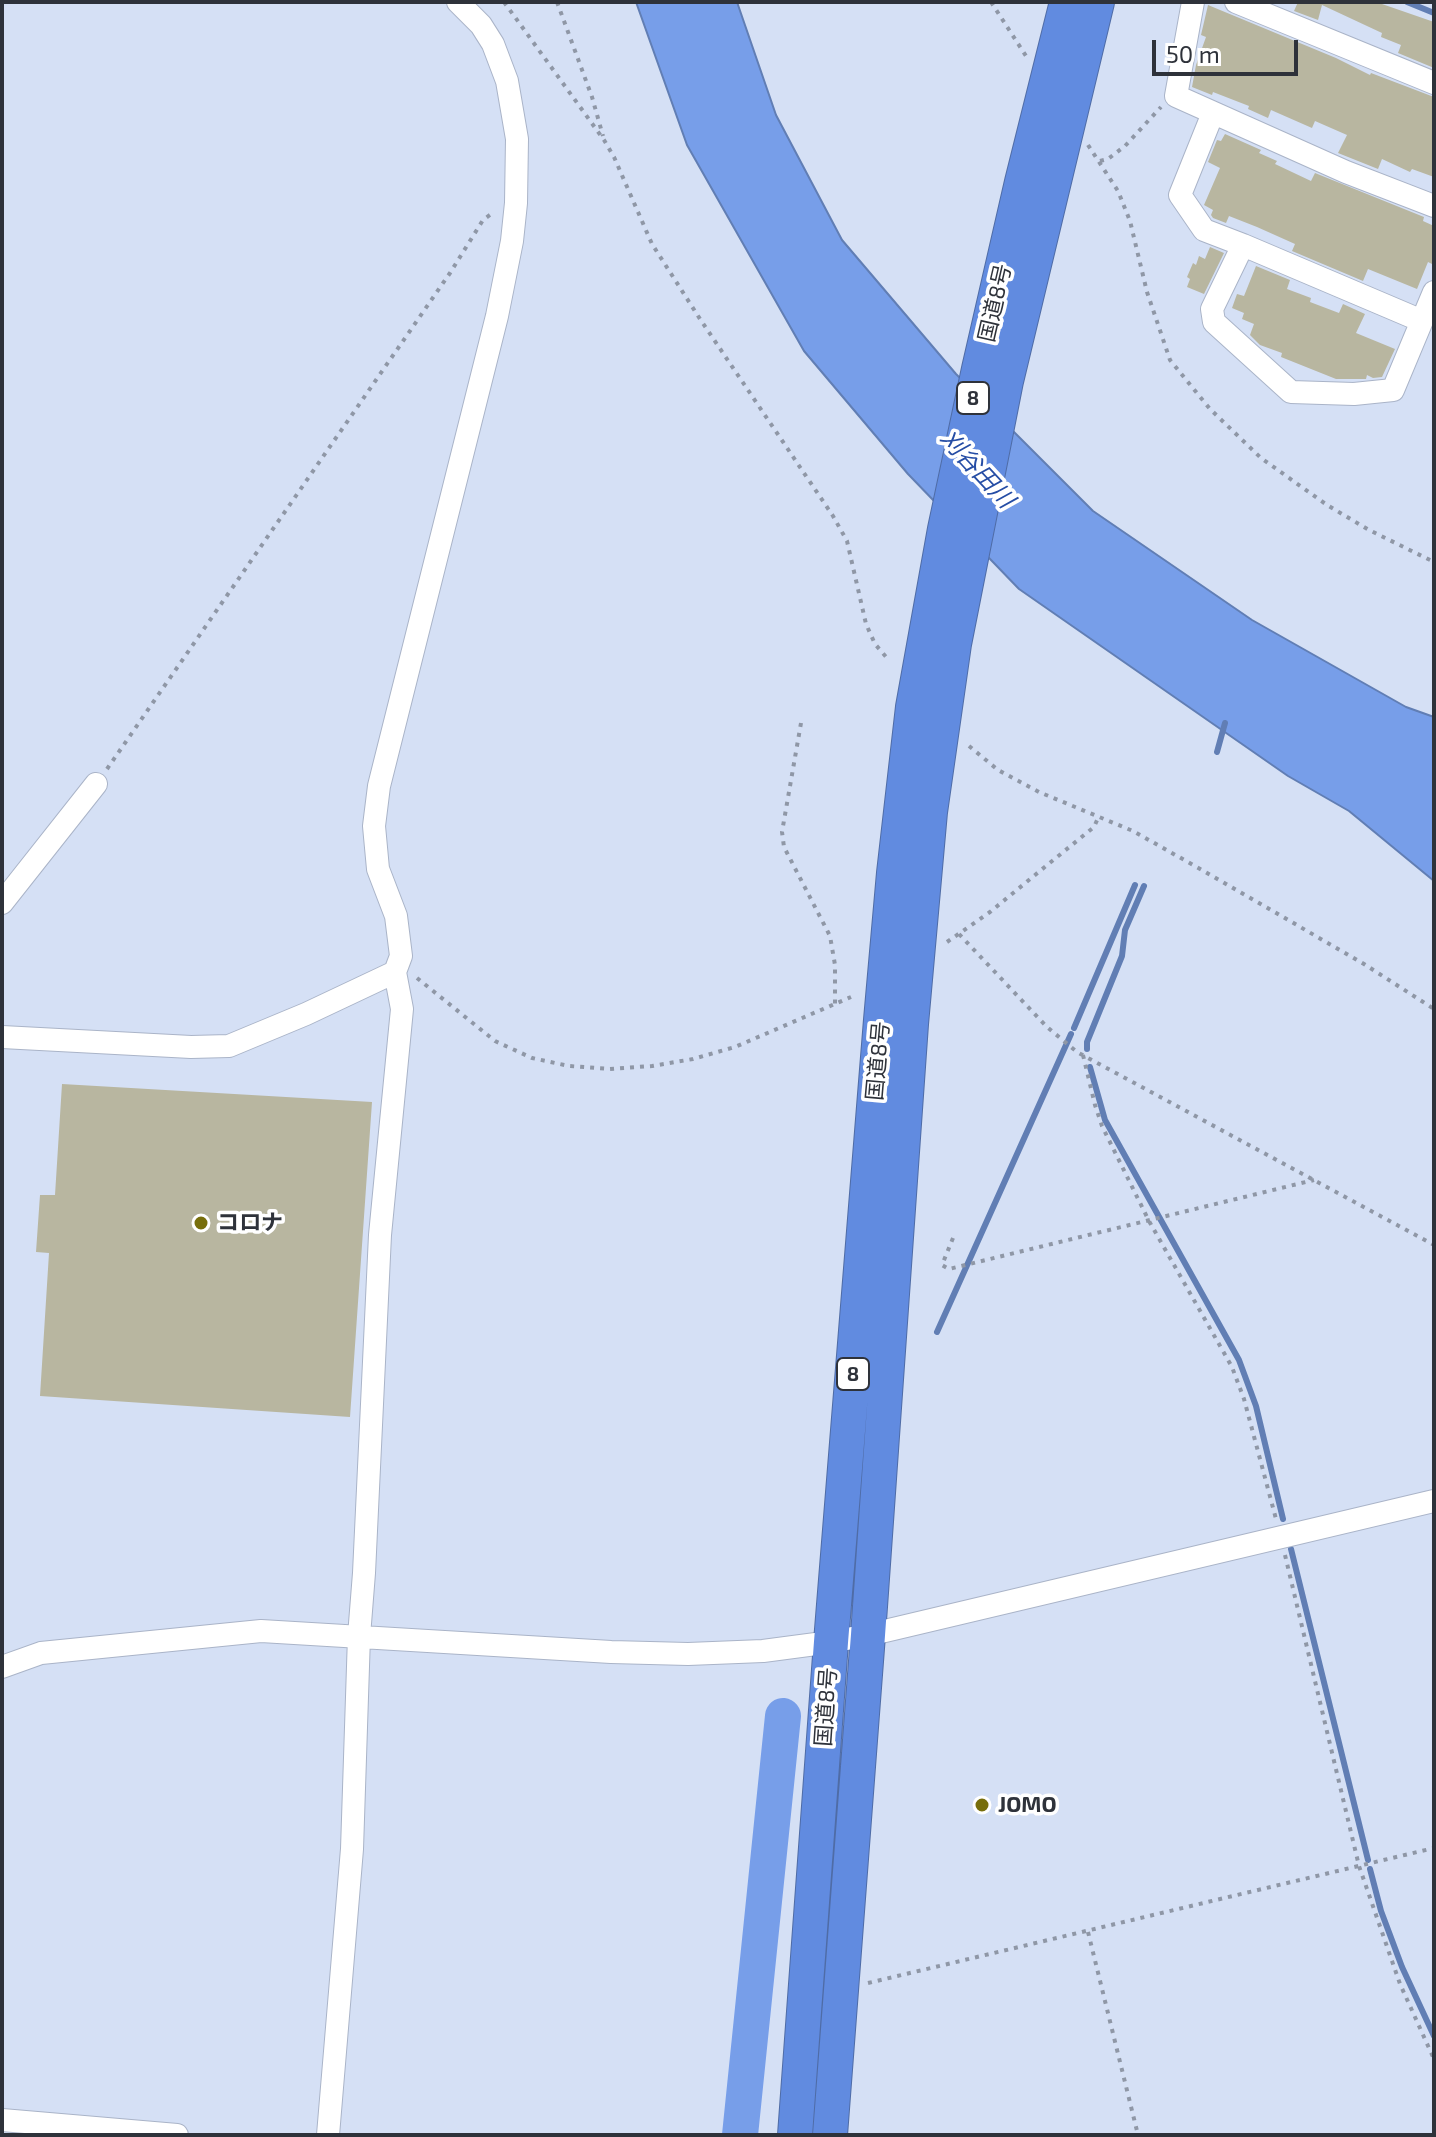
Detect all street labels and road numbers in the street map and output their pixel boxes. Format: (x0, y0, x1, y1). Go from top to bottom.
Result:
street label: 国道8号 (973, 261, 1017, 345)
road number: 8 (957, 382, 989, 414)
street label: 国道8号 (861, 1020, 895, 1102)
road number: 8 (837, 1358, 869, 1390)
street label: 国道8号 (810, 1666, 842, 1748)

